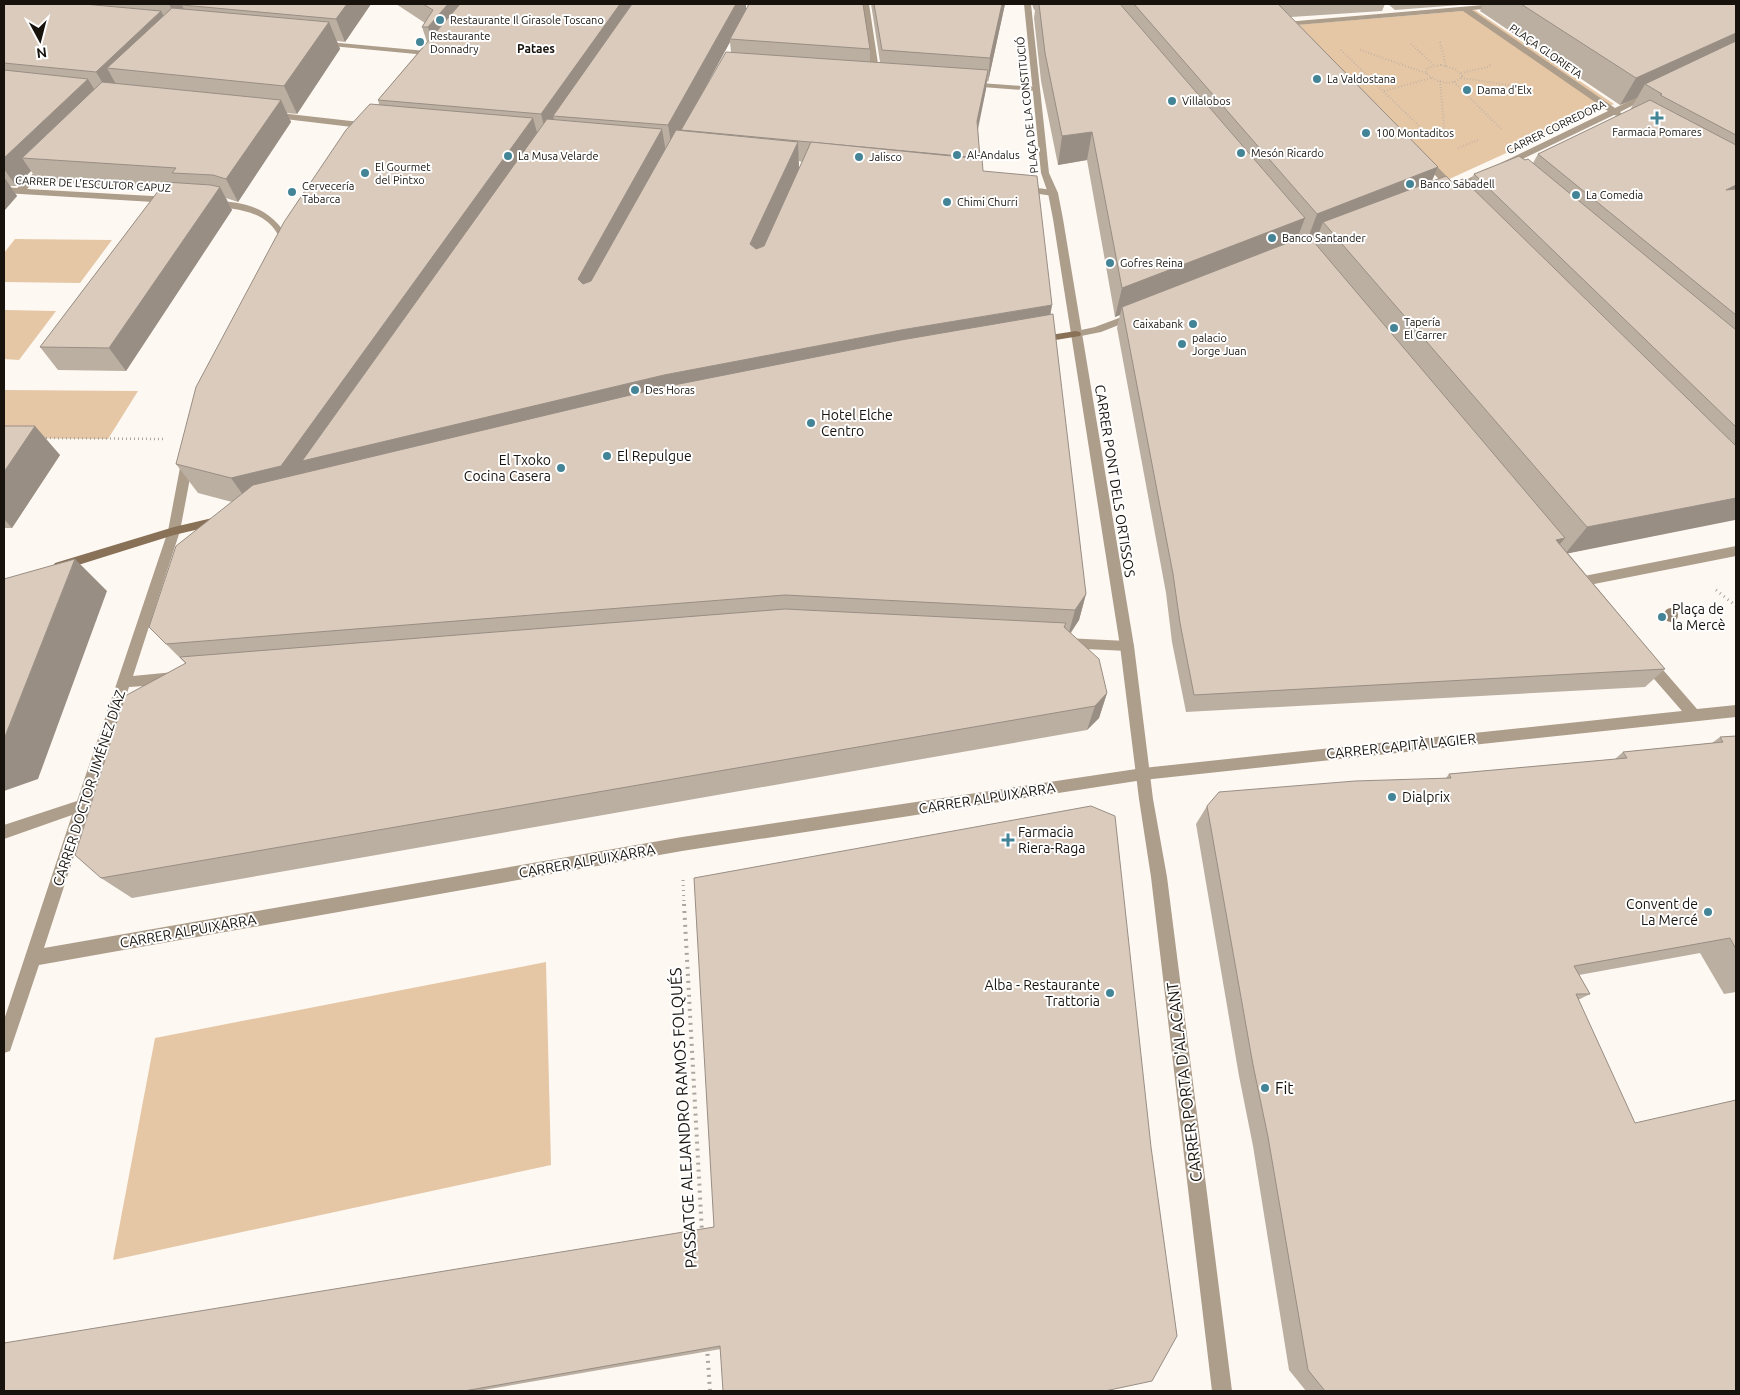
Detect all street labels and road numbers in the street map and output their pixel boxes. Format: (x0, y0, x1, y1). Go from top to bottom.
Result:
street label: PLAÇA GLORIETA (1507, 21, 1585, 81)
street label: PLAÇA DE LA CONSTITUCIÓ (1013, 36, 1040, 174)
street label: CARRER CORREDORA (1504, 97, 1608, 156)
street label: CARRER DE L'ESCULTOR CAPUZ (15, 174, 171, 194)
street label: CARRER PONT DELS ORTISSOS (1092, 383, 1138, 579)
street label: CARRER DOCTOR JIMÉNEZ DÍAZ (49, 687, 128, 888)
street label: CARRER CAPITÀ LAGIER (1325, 729, 1477, 762)
street label: CARRER ALPUIXARRA (918, 779, 1056, 817)
street label: CARRER ALPUIXARRA (518, 841, 656, 881)
street label: CARRER ALPUIXARRA (119, 911, 257, 951)
street label: PASSATGE ALEJANDRO RAMOS FOLQUÉS (664, 967, 700, 1269)
street label: CARRER PORTA D'ALACANT (1163, 981, 1205, 1183)

